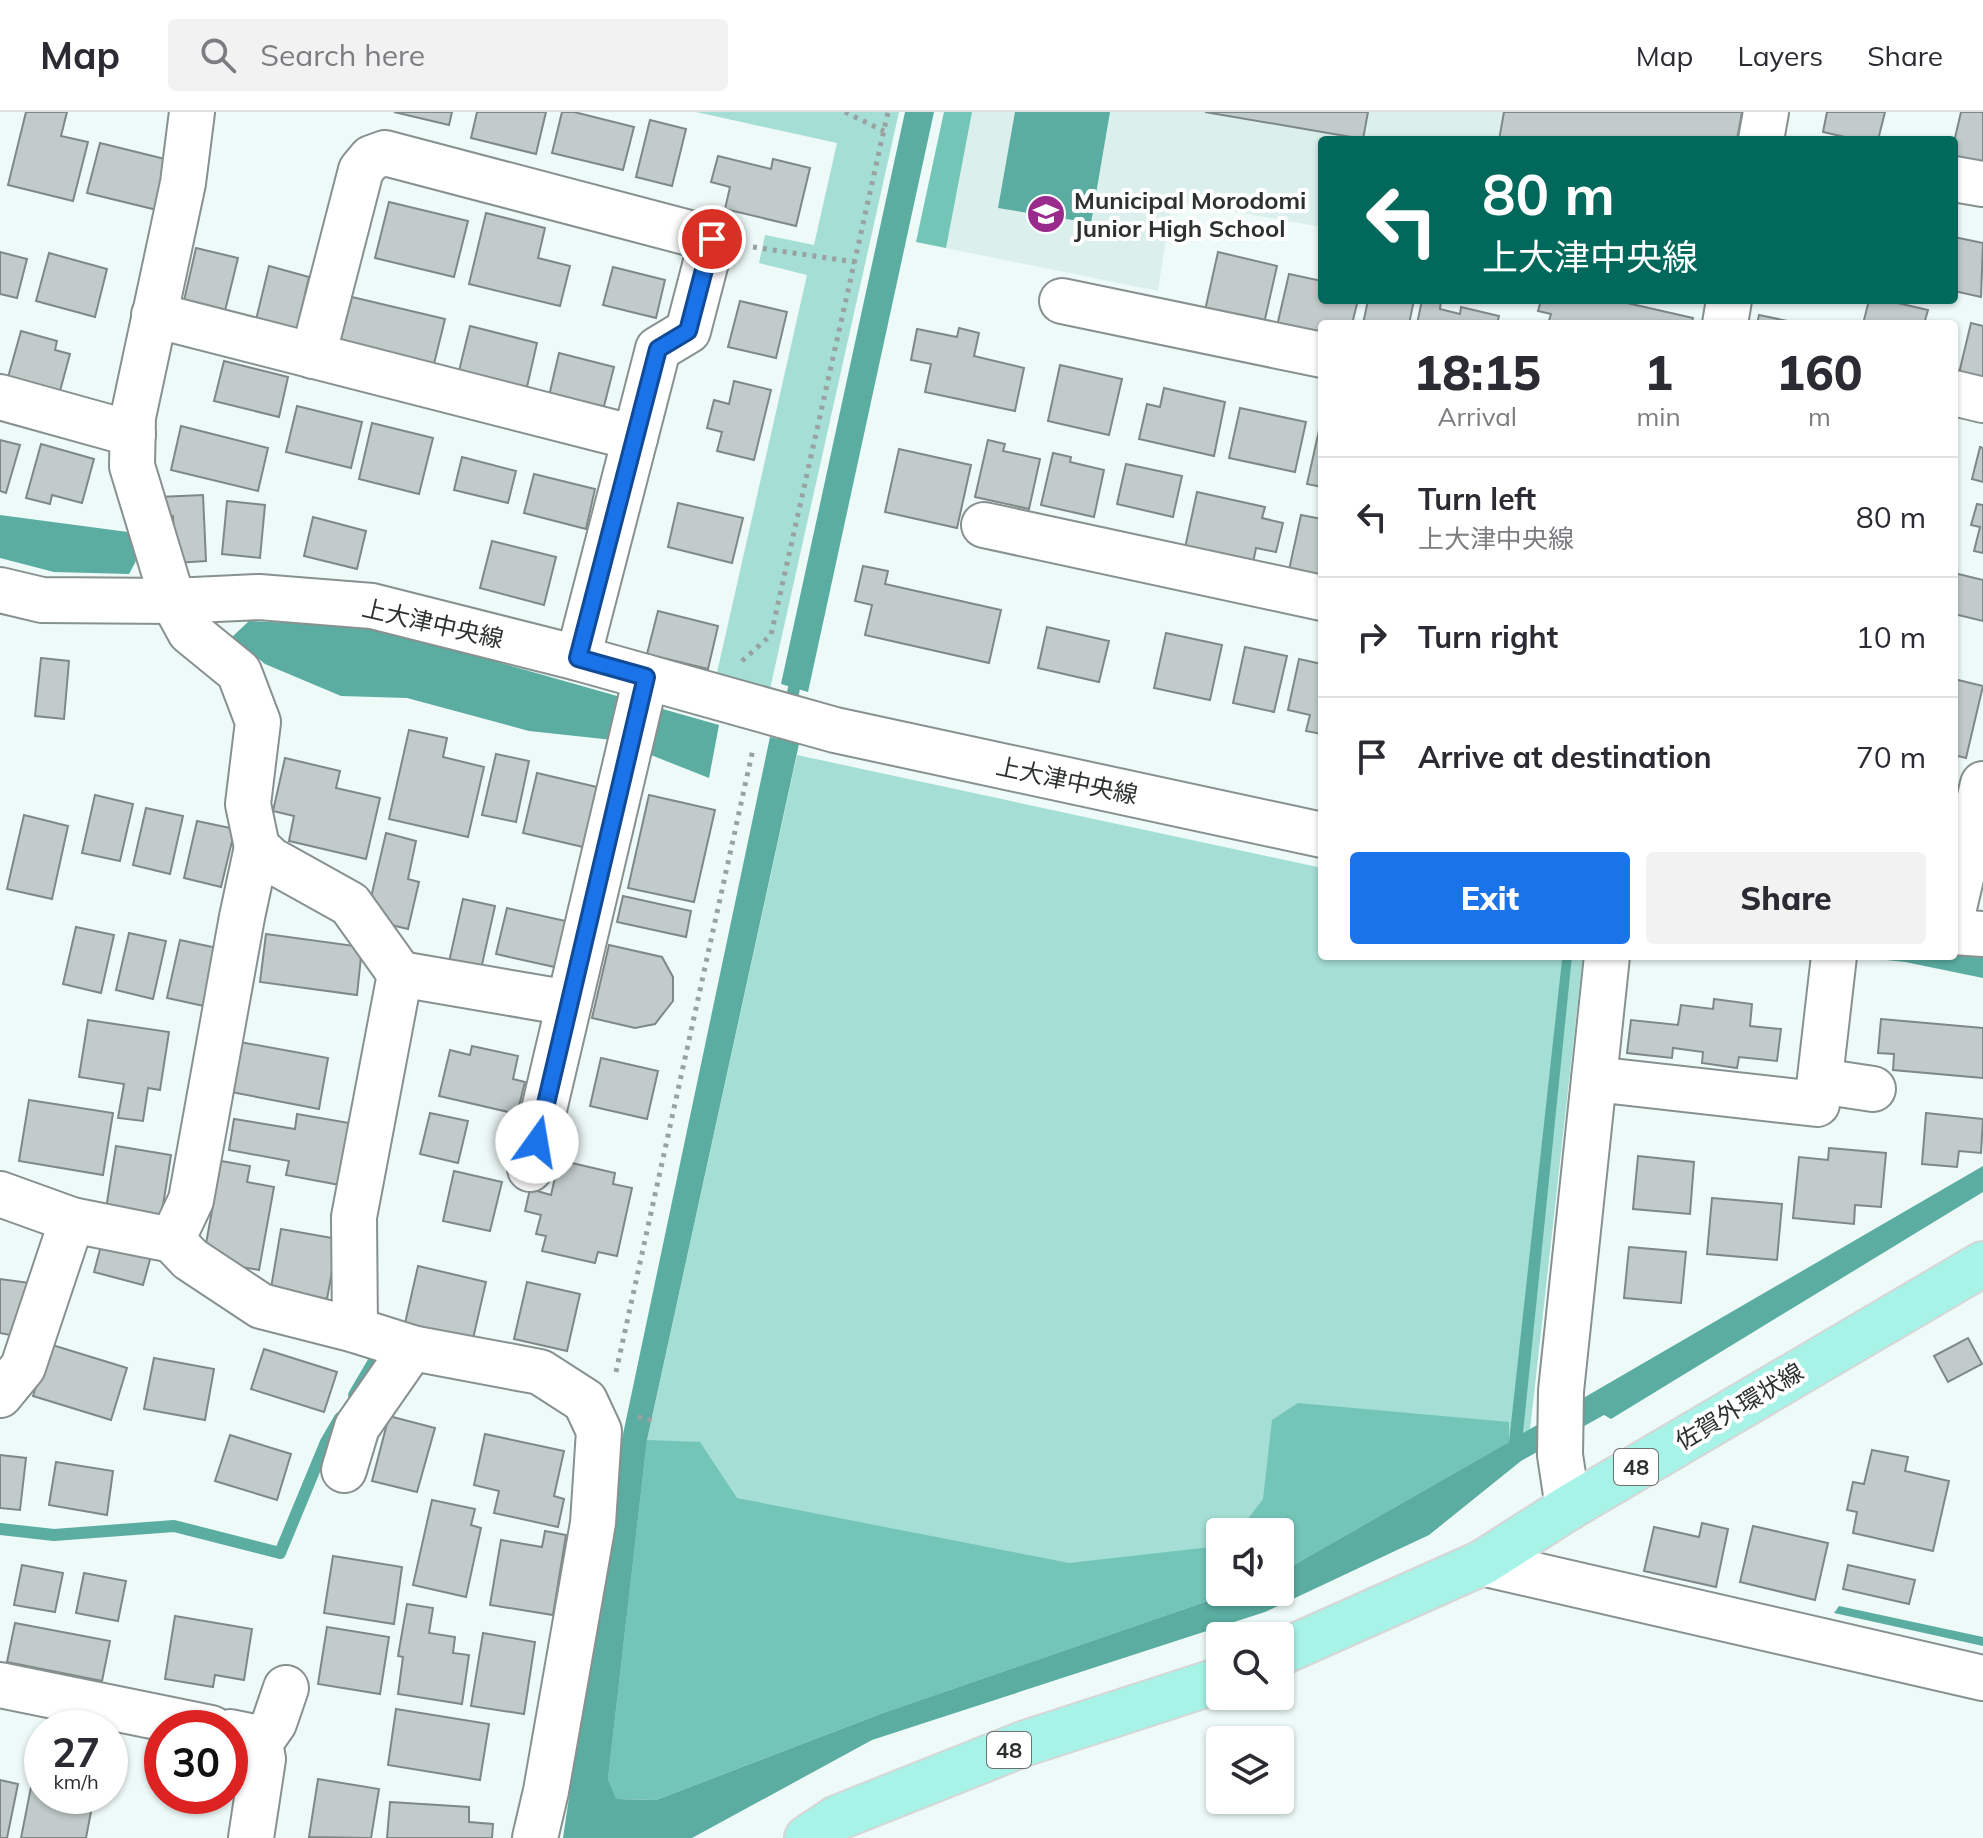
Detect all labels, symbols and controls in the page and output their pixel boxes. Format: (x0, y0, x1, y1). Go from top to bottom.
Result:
search box (168, 19, 728, 91)
text: Map (40, 31, 120, 79)
icon: search (196, 33, 240, 77)
text: Search here (260, 36, 425, 74)
text: Map (1636, 38, 1693, 73)
text: Layers (1737, 38, 1823, 73)
text: Share (1867, 38, 1943, 73)
text: 80 m (1482, 159, 1615, 229)
icon: left (1350, 168, 1454, 272)
place label: Municipal Morodomi Junior High School (1074, 185, 1306, 243)
school or university icon: Municipal Morodomi Junior High School (1025, 193, 1067, 235)
pin (678, 205, 746, 273)
icon: arrive (690, 217, 734, 261)
text: 上大津中央線 (1482, 234, 1698, 279)
text: 18:15 (1413, 342, 1541, 402)
text: 1 (1644, 342, 1673, 402)
text: 160 (1776, 342, 1863, 402)
text: Arrival (1437, 400, 1517, 433)
text: min (1637, 400, 1681, 433)
text: m (1808, 400, 1831, 433)
text: Turn left (1418, 480, 1536, 518)
icon: left (1350, 495, 1394, 539)
text: 80 m (1856, 498, 1926, 536)
text: 上大津中央線 (1418, 522, 1574, 555)
street label: 上大津中央線 (359, 592, 507, 654)
icon: right (1350, 615, 1394, 659)
text: Turn right (1418, 618, 1558, 656)
text: 10 m (1856, 618, 1926, 656)
icon: arrive (1350, 735, 1394, 779)
text: Arrive at destination (1418, 738, 1712, 776)
text: 70 m (1856, 738, 1926, 776)
street label: 上大津中央線 (993, 750, 1141, 810)
button: Exit (1350, 852, 1630, 944)
button: Share (1646, 852, 1926, 944)
position arrow (495, 1100, 579, 1184)
street label: 佐賀外環状線 (1670, 1356, 1808, 1456)
road number: 48 (1614, 1449, 1658, 1485)
map controls (1206, 1518, 1294, 1814)
button: sound (1206, 1518, 1294, 1606)
button: search (1206, 1622, 1294, 1710)
speed limit sign: 30 (144, 1710, 248, 1814)
button: layers (1206, 1726, 1294, 1814)
text: 27 (52, 1727, 100, 1777)
road number: 48 (987, 1732, 1031, 1768)
text: km/h (53, 1769, 99, 1794)

